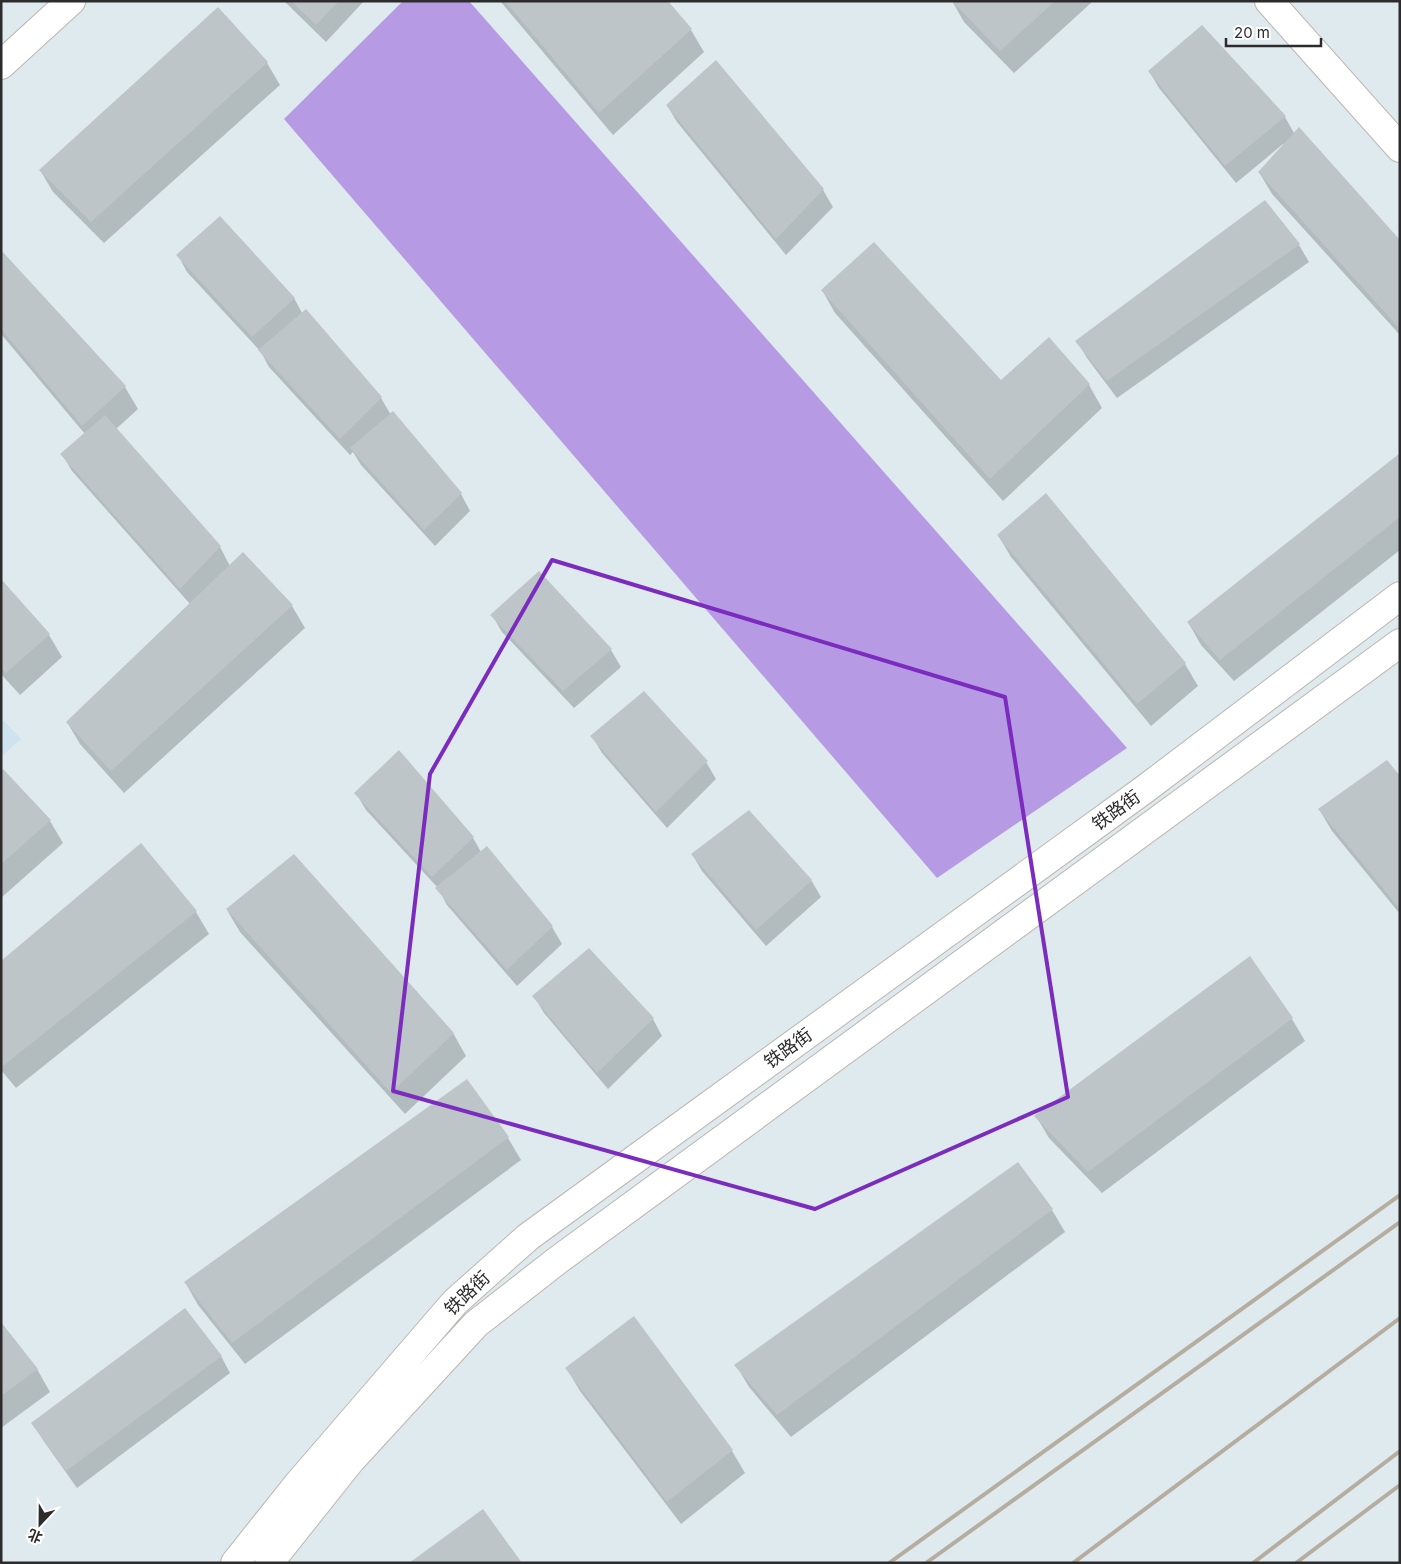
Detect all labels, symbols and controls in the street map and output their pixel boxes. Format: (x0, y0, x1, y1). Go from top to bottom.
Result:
scale bar (1226, 15, 1321, 47)
text: 20 m (1234, 23, 1270, 42)
street label: 铁路街 (1088, 786, 1144, 834)
street label: 铁路街 (760, 1024, 816, 1072)
street label: 铁路街 (440, 1267, 494, 1319)
north arrow (15, 1499, 65, 1549)
text: 北 (25, 1526, 45, 1547)

